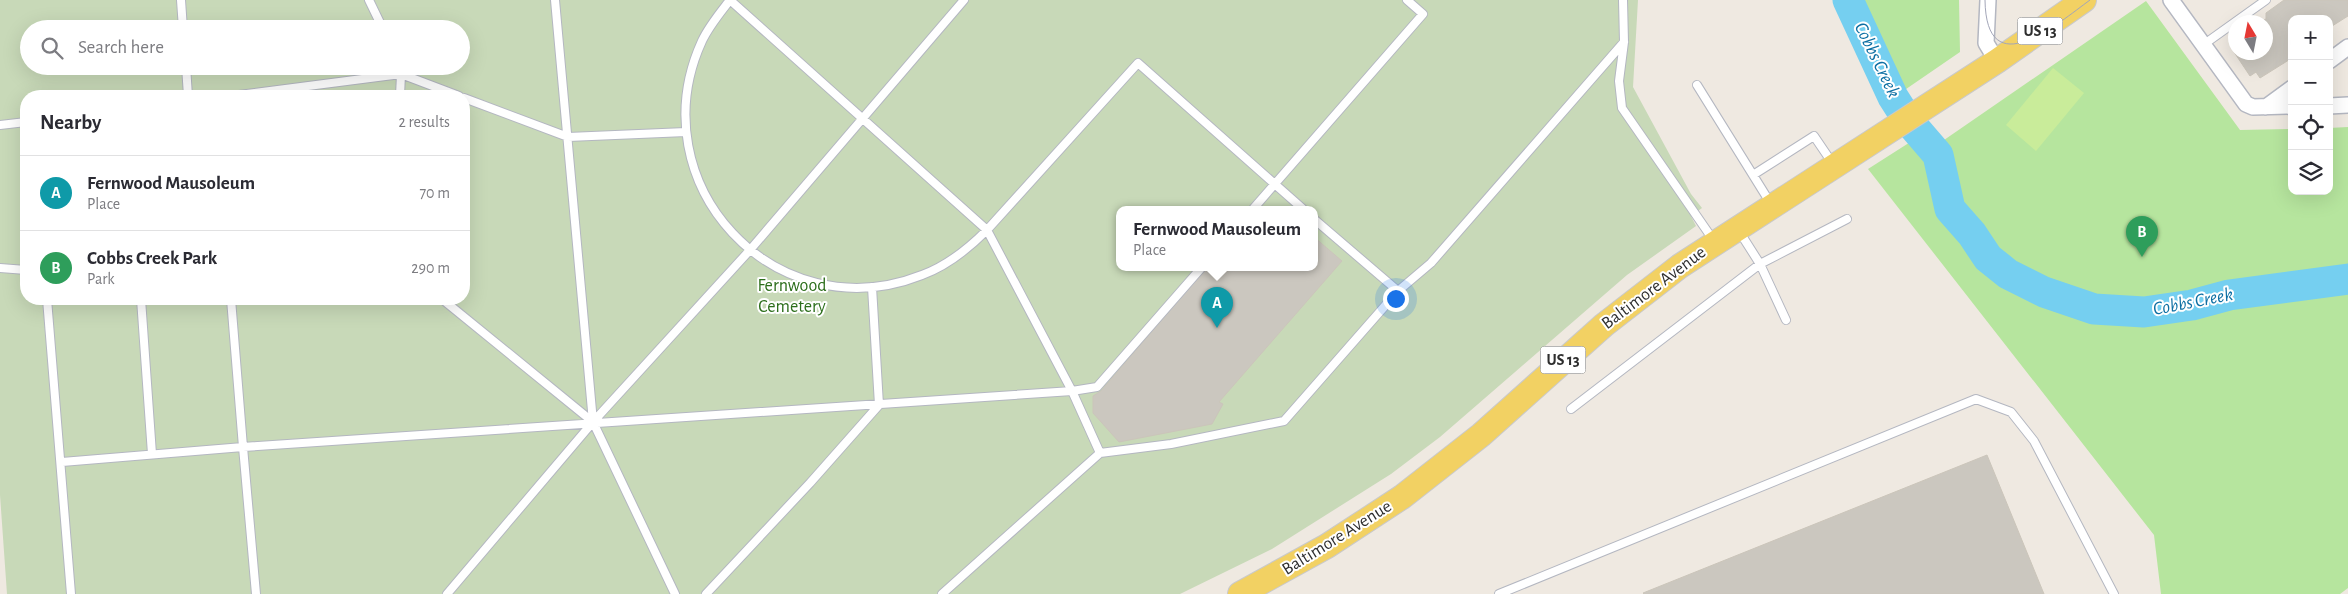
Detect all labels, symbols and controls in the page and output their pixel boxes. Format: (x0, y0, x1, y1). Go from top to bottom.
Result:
north arrow (2228, 15, 2273, 60)
map controls (2288, 15, 2333, 195)
button: + (2288, 15, 2333, 60)
road number: US 13 (2018, 18, 2062, 44)
water label: Cobbs Creek (1851, 19, 1903, 101)
search box (20, 20, 470, 75)
icon: search (38, 34, 66, 62)
text: Search here (78, 38, 164, 57)
button: − (2288, 60, 2333, 105)
button: locate (2288, 105, 2333, 150)
text: Nearby (40, 112, 101, 133)
text: 2 results (398, 114, 450, 130)
button: layers (2288, 150, 2333, 195)
text: Fernwood Mausoleum (87, 174, 255, 193)
text: A (51, 185, 61, 201)
text: 70 m (419, 185, 450, 201)
text: Place (87, 196, 120, 212)
popup (1116, 206, 1318, 271)
pin: B (2126, 216, 2158, 257)
text: Fernwood Mausoleum (1133, 220, 1301, 239)
text: Place (1133, 242, 1166, 258)
street label: Baltimore Avenue (1599, 243, 1709, 333)
text: Cobbs Creek Park (87, 249, 217, 268)
text: B (51, 260, 61, 276)
text: 290 m (411, 260, 450, 276)
text: Park (87, 271, 115, 287)
park label: Fernwood Cemetery (757, 277, 827, 316)
water label: Cobbs Creek (2151, 285, 2235, 319)
your location (1383, 286, 1409, 312)
pin: A (1201, 287, 1233, 328)
road number: US 13 (1540, 346, 1586, 374)
street label: Baltimore Avenue (1279, 497, 1395, 579)

